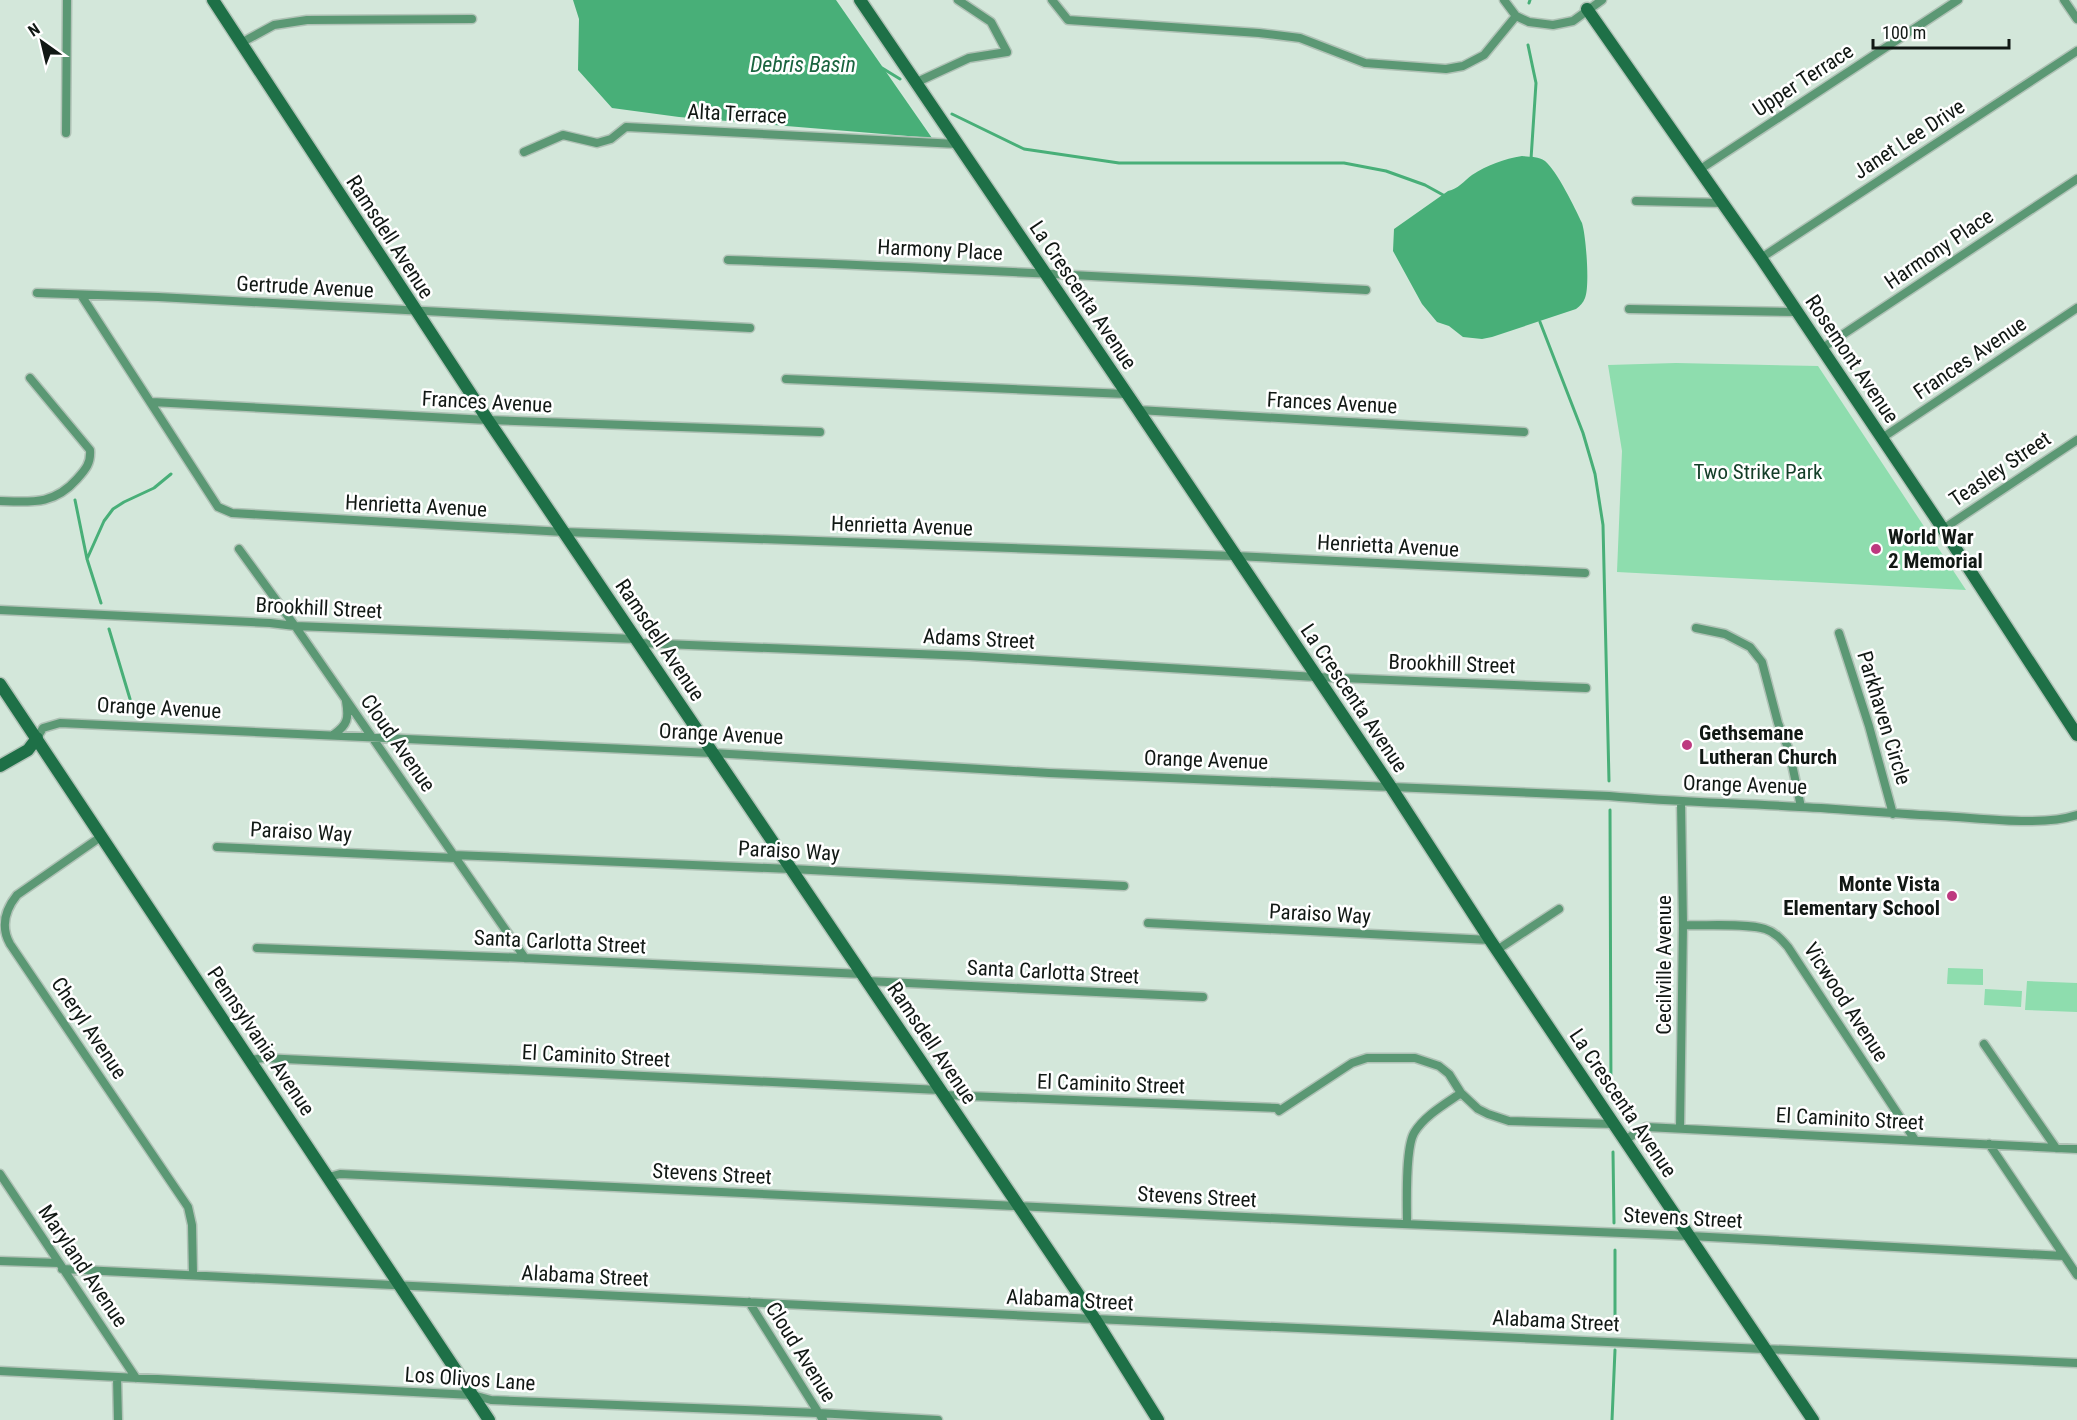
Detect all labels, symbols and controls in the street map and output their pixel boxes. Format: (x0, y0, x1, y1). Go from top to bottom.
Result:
north arrow (12, 12, 72, 72)
scale bar (1873, 12, 2010, 50)
text: N (25, 19, 43, 41)
text: 100 m (1882, 22, 1926, 43)
street label: Upper Terrace (1748, 39, 1858, 121)
water label: Debris Basin (750, 52, 856, 77)
street label: Janet Lee Drive (1849, 94, 1969, 184)
street label: Alta Terrace (687, 99, 787, 129)
street label: Ramsdell Avenue (341, 171, 439, 303)
street label: Harmony Place (1880, 204, 1998, 294)
street label: La Crescenta Avenue (1024, 216, 1142, 374)
street label: Harmony Place (877, 235, 1004, 265)
street label: Gertrude Avenue (236, 271, 374, 303)
street label: Rosemont Avenue (1800, 290, 1904, 428)
street label: Frances Avenue (1909, 311, 2031, 404)
street label: Frances Avenue (421, 387, 553, 417)
street label: Frances Avenue (1266, 388, 1398, 418)
street label: Teasley Street (1945, 426, 2055, 512)
park label: Two Strike Park (1693, 460, 1823, 484)
street label: Henrietta Avenue (345, 490, 488, 522)
street label: Henrietta Avenue (831, 512, 973, 540)
place label: World War 2 Memorial (1888, 525, 1983, 573)
street label: Henrietta Avenue (1317, 530, 1460, 562)
marker: World War 2 Memorial (1869, 542, 1883, 556)
street label: Ramsdell Avenue (610, 575, 710, 706)
street label: Brookhill Street (255, 593, 383, 623)
street label: La Crescenta Avenue (1295, 619, 1413, 777)
street label: Adams Street (922, 624, 1036, 654)
street label: Parkhaven Circle (1852, 648, 1916, 788)
street label: Brookhill Street (1388, 650, 1516, 678)
street label: Cloud Avenue (356, 690, 440, 796)
street label: Orange Avenue (96, 693, 222, 723)
street label: Orange Avenue (658, 719, 784, 749)
place label: Gethsemane Lutheran Church (1699, 721, 1837, 769)
marker: Gethsemane Lutheran Church (1680, 738, 1694, 752)
street label: Orange Avenue (1143, 746, 1269, 774)
street label: Orange Avenue (1682, 771, 1808, 799)
street label: Paraiso Way (250, 817, 353, 847)
street label: Paraiso Way (738, 836, 841, 866)
place label: Monte Vista Elementary School (1783, 872, 1940, 920)
marker: Monte Vista Elementary School (1945, 889, 1959, 903)
street label: Cecilville Avenue (1652, 895, 1676, 1035)
street label: Paraiso Way (1269, 899, 1372, 929)
street label: Santa Carlotta Street (473, 926, 647, 958)
street label: Vicwood Avenue (1799, 938, 1893, 1066)
street label: Santa Carlotta Street (966, 956, 1140, 988)
street label: Pennsylvania Avenue (202, 962, 320, 1120)
street label: Cheryl Avenue (46, 973, 132, 1083)
street label: Ramsdell Avenue (882, 978, 982, 1109)
street label: La Crescenta Avenue (1564, 1024, 1682, 1182)
street label: El Caminito Street (521, 1040, 671, 1072)
street label: El Caminito Street (1037, 1069, 1185, 1099)
street label: El Caminito Street (1775, 1103, 1925, 1135)
street label: Stevens Street (652, 1159, 772, 1189)
street label: Stevens Street (1137, 1182, 1257, 1212)
street label: Maryland Avenue (33, 1200, 133, 1332)
street label: Stevens Street (1623, 1203, 1743, 1233)
street label: Alabama Street (521, 1261, 649, 1291)
street label: Alabama Street (1006, 1285, 1134, 1315)
street label: Cloud Avenue (761, 1298, 841, 1406)
street label: Alabama Street (1492, 1306, 1620, 1336)
street label: Los Olivos Lane (404, 1362, 536, 1396)

